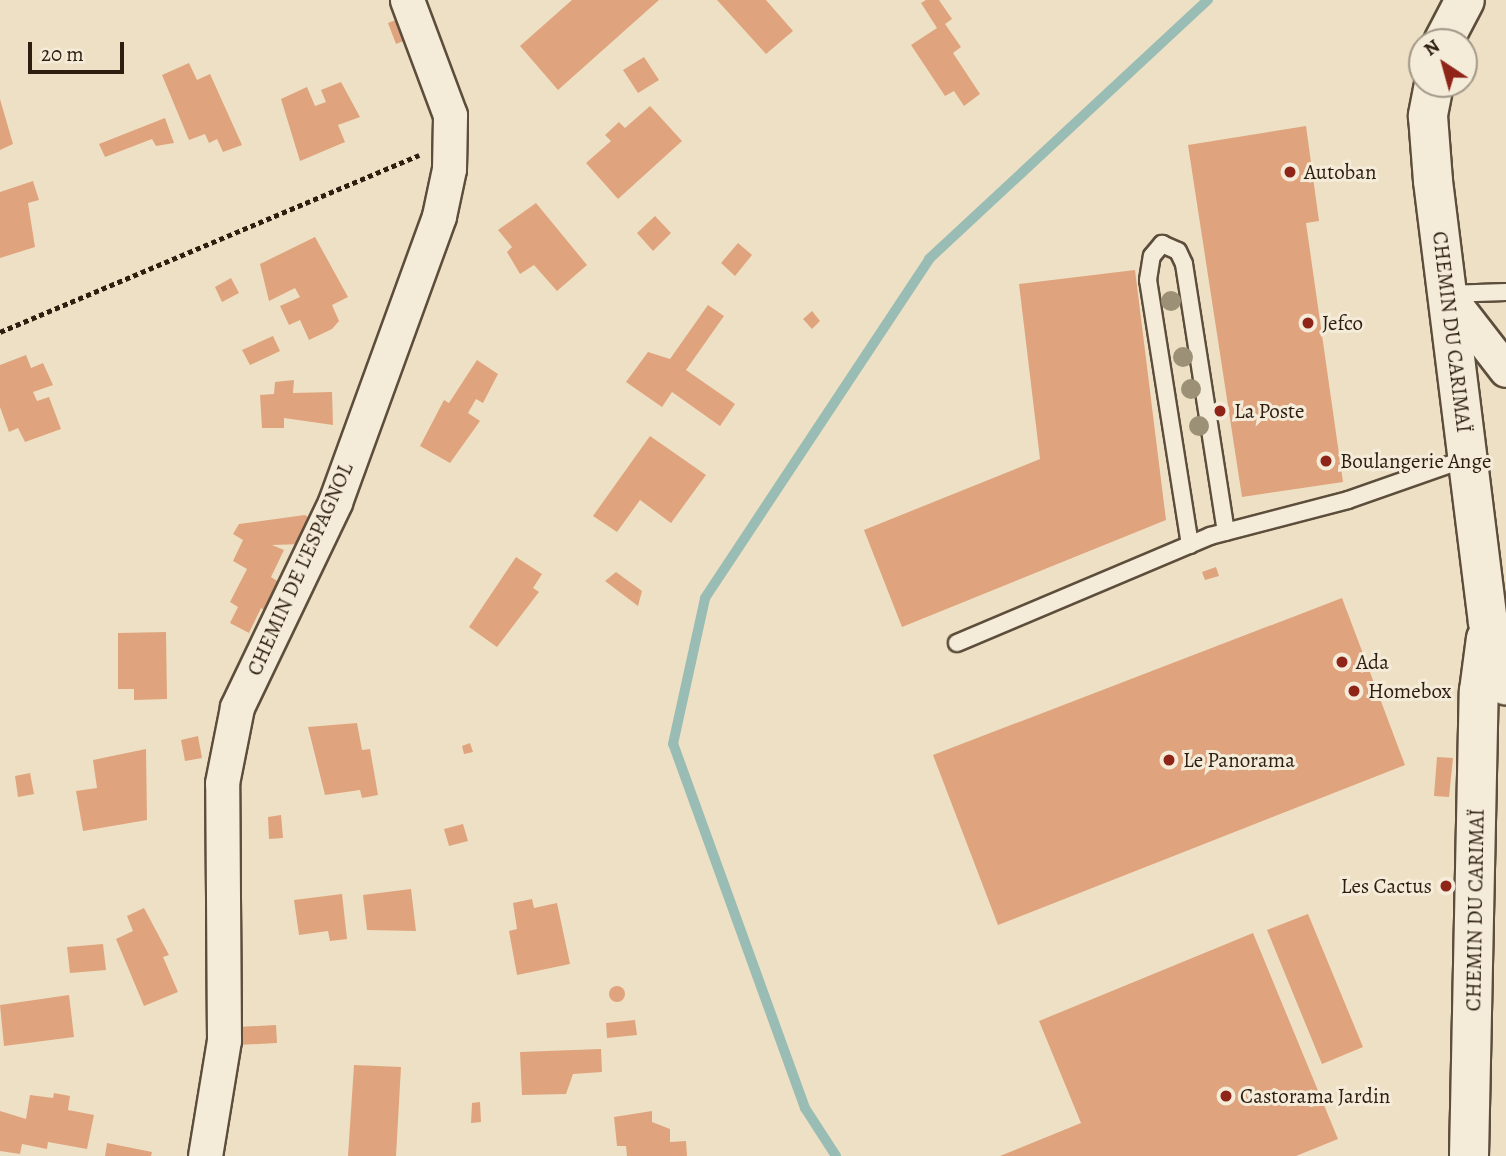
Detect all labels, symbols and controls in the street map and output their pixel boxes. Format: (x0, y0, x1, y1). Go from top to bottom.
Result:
scale bar (32, 28, 128, 72)
north arrow (1408, 28, 1478, 98)
text: N (1419, 33, 1445, 62)
text: 20 m (41, 40, 84, 68)
place label: Autoban (1304, 159, 1377, 185)
marker: Autoban (1282, 164, 1298, 180)
street label: CHEMIN DU CARIMAÏ (1427, 230, 1477, 434)
place label: Jefco (1322, 310, 1363, 336)
marker: Jefco (1300, 315, 1316, 331)
place label: La Poste (1234, 398, 1304, 424)
marker: La Poste (1212, 403, 1228, 419)
place label: Boulangerie Ange (1340, 448, 1491, 474)
marker: Boulangerie Ange (1318, 453, 1334, 469)
street label: CHEMIN DE L'ESPAGNOL (242, 459, 358, 679)
place label: Ada (1356, 649, 1389, 675)
marker: Ada (1334, 654, 1350, 670)
place label: Homebox (1368, 678, 1451, 704)
marker: Homebox (1346, 683, 1362, 699)
place label: Le Panorama (1183, 747, 1295, 773)
marker: Le Panorama (1161, 752, 1177, 768)
street label: CHEMIN DU CARIMAÏ (1461, 808, 1489, 1012)
place label: Les Cactus (1341, 873, 1432, 899)
marker: Les Cactus (1438, 878, 1454, 894)
place label: Castorama Jardin (1240, 1083, 1390, 1109)
marker: Castorama Jardin (1218, 1088, 1234, 1104)

